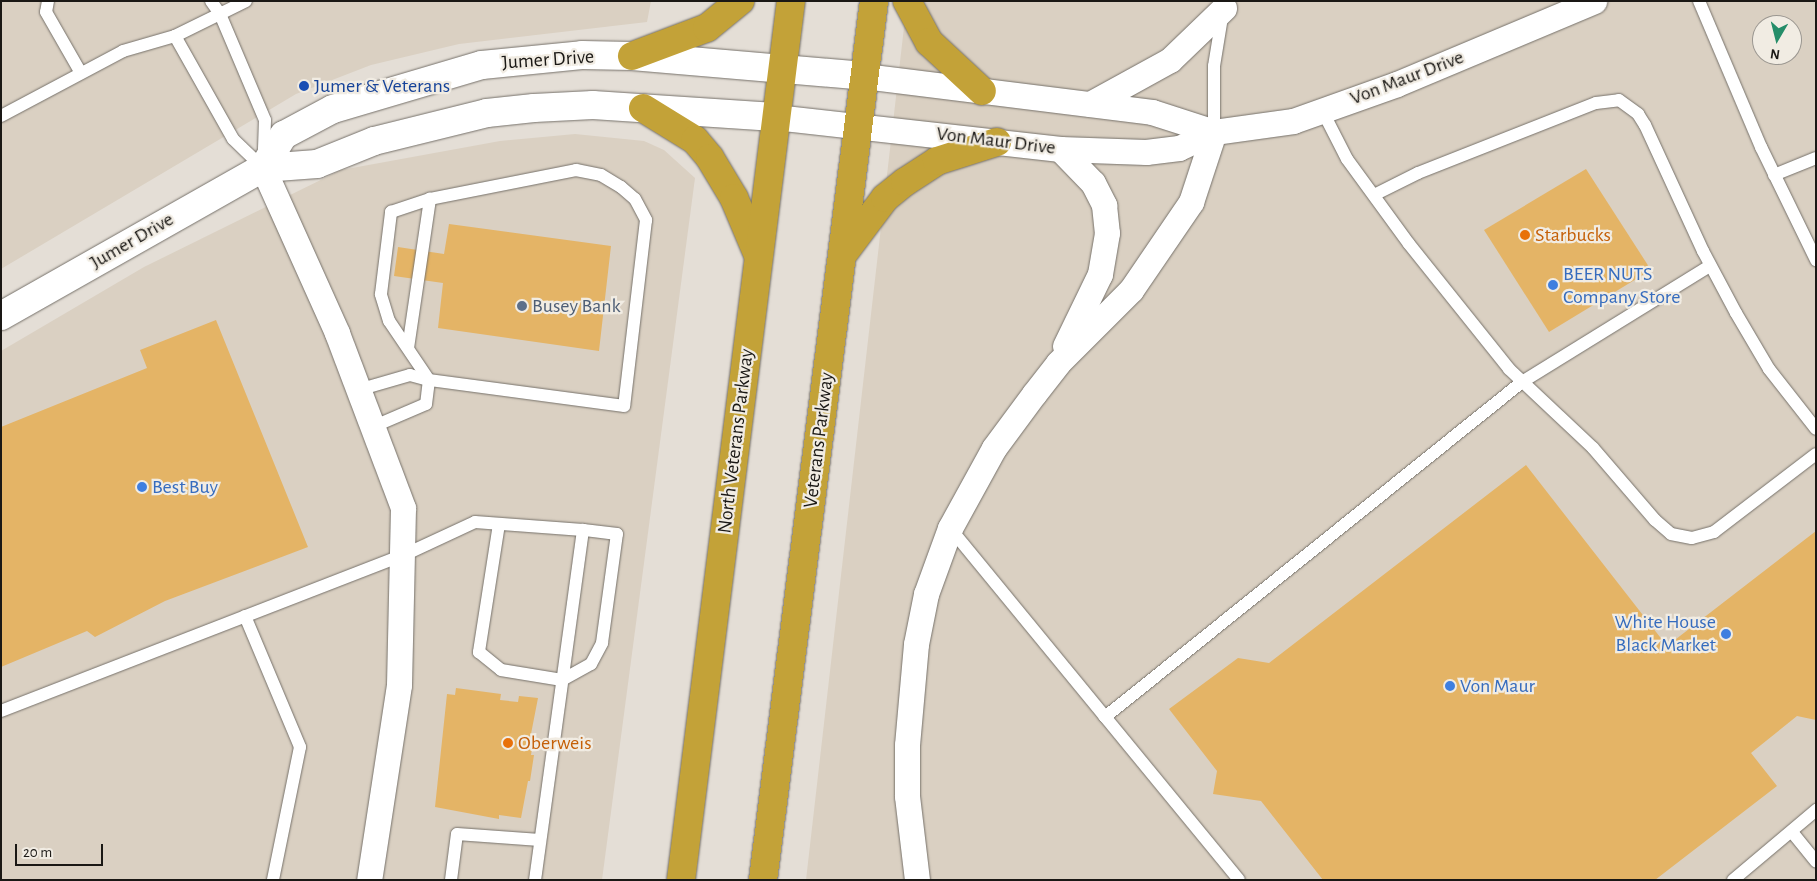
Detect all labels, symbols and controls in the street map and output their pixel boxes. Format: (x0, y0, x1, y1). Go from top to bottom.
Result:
north arrow (1752, 15, 1802, 65)
street label: Jumer Drive (501, 45, 595, 75)
street label: Von Maur Drive (1347, 45, 1467, 111)
text: N (1769, 46, 1781, 61)
place label: Jumer & Veterans (314, 74, 450, 98)
marker: Jumer & Veterans (298, 80, 310, 92)
street label: Von Maur Drive (935, 122, 1057, 160)
street label: Jumer Drive (86, 207, 178, 275)
place label: Starbucks (1535, 223, 1611, 247)
marker: Starbucks (1519, 229, 1531, 241)
place label: BEER NUTS Company Store (1563, 262, 1680, 309)
marker: BEER NUTS Company Store (1547, 279, 1559, 291)
place label: Busey Bank (532, 294, 621, 318)
marker: Busey Bank (516, 300, 528, 312)
street label: North Veterans Parkway (713, 347, 759, 535)
street label: Veterans Parkway (799, 371, 839, 509)
place label: Best Buy (152, 475, 218, 499)
marker: Best Buy (136, 481, 148, 493)
place label: White House Black Market (1615, 610, 1716, 657)
marker: White House Black Market (1720, 628, 1732, 640)
place label: Von Maur (1460, 674, 1535, 698)
marker: Von Maur (1444, 680, 1456, 692)
place label: Oberweis (518, 731, 592, 755)
marker: Oberweis (502, 737, 514, 749)
scale bar (18, 834, 105, 866)
text: 20 m (23, 845, 52, 860)

